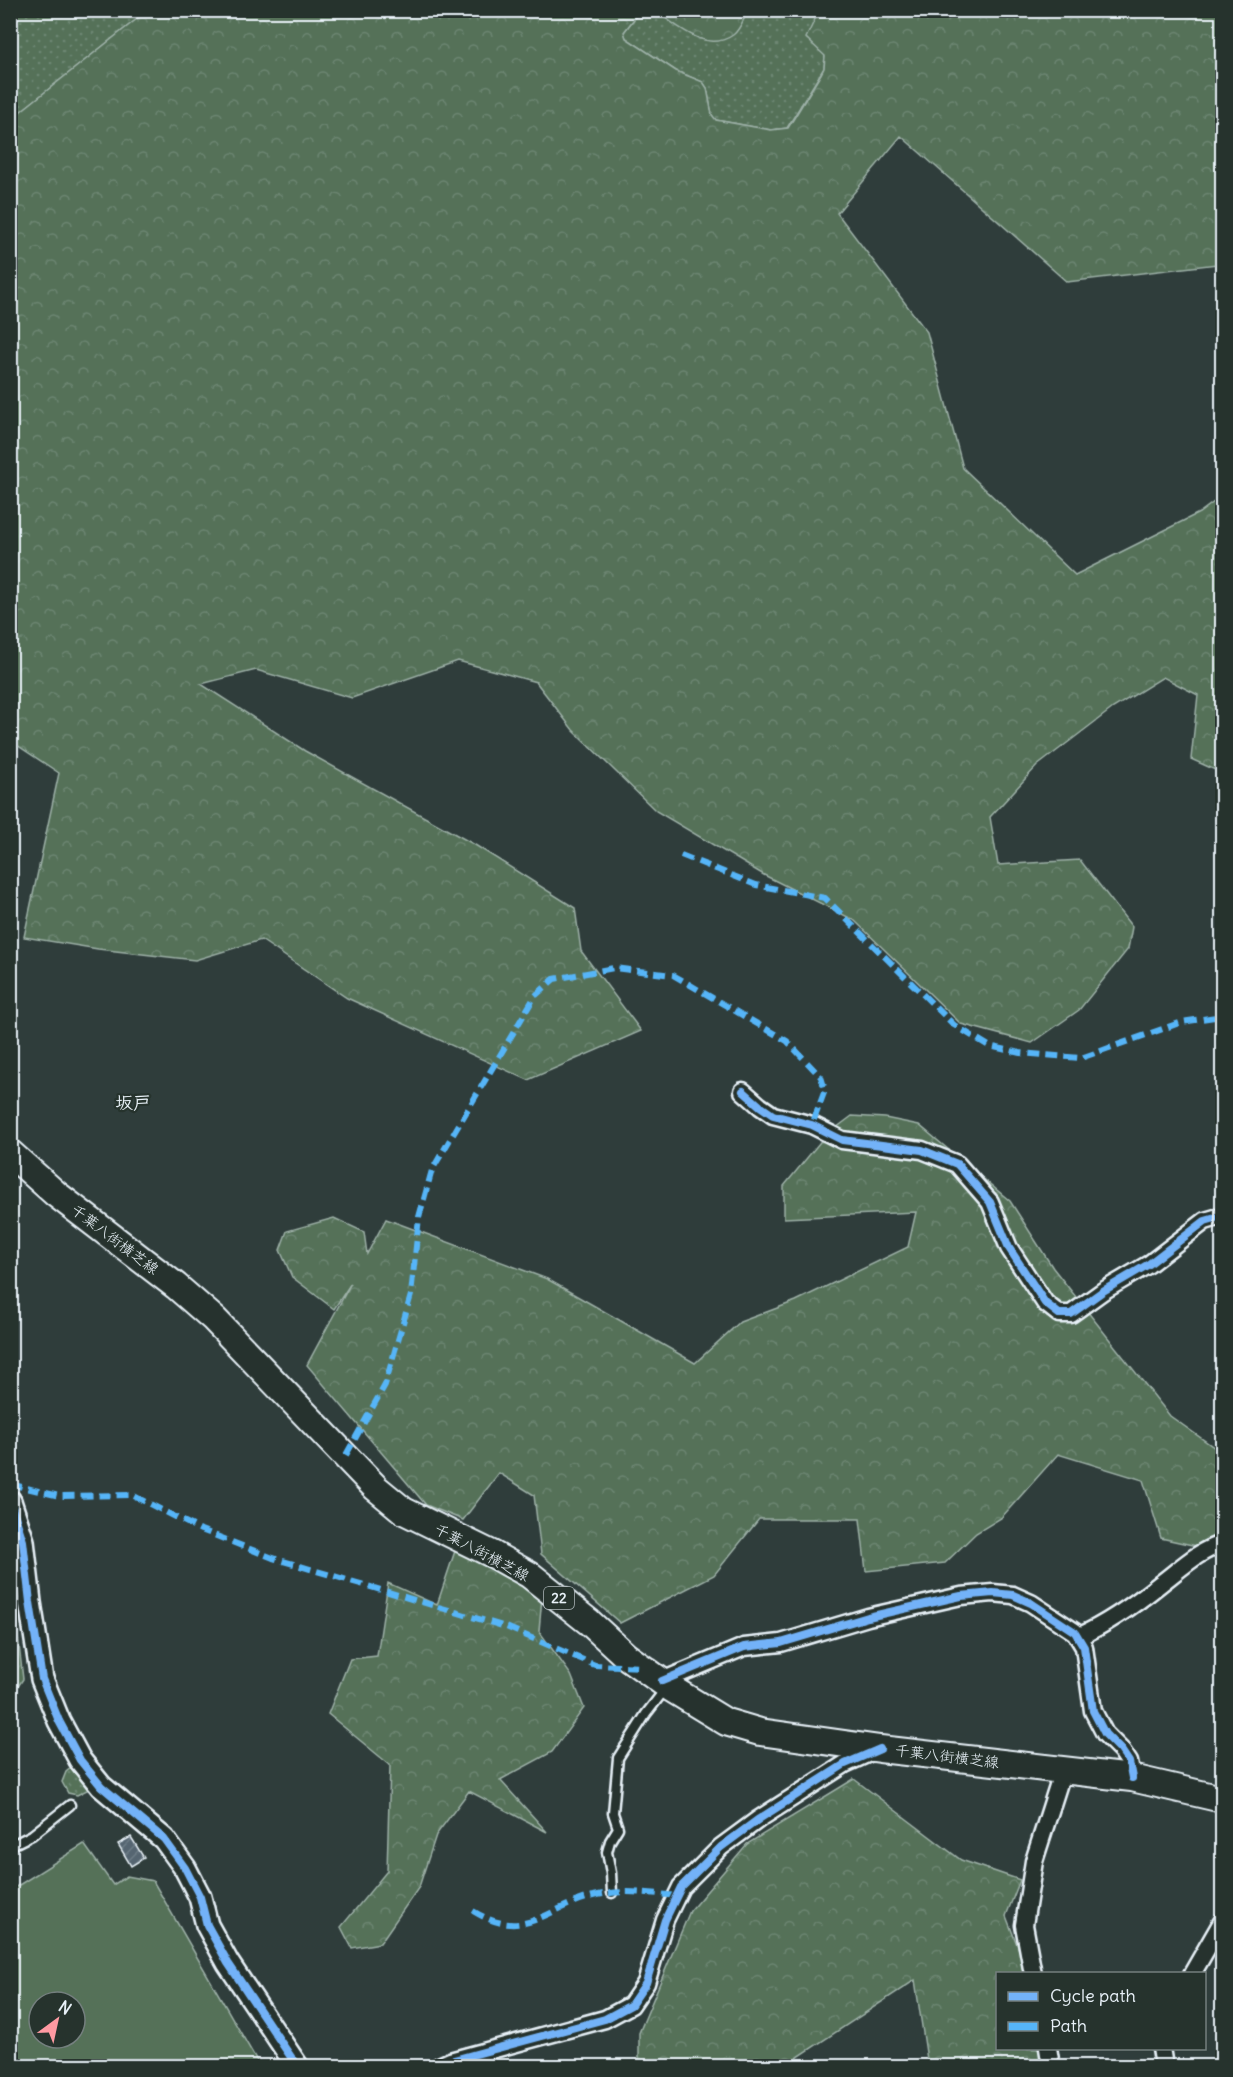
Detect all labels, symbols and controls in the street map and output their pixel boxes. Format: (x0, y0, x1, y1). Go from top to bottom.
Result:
district label: 坂戸 (115, 1091, 151, 1114)
street label: 千葉八街横芝線 (67, 1200, 163, 1278)
street label: 千葉八街横芝線 (431, 1519, 533, 1585)
road number: 22 (544, 1587, 574, 1609)
street label: 千葉八街横芝線 (894, 1740, 1000, 1772)
legend (996, 1972, 1206, 2050)
text: Cycle path (1050, 1984, 1136, 2007)
north arrow (27, 1990, 87, 2050)
text: N (55, 1996, 75, 2019)
text: Path (1050, 2014, 1087, 2037)

